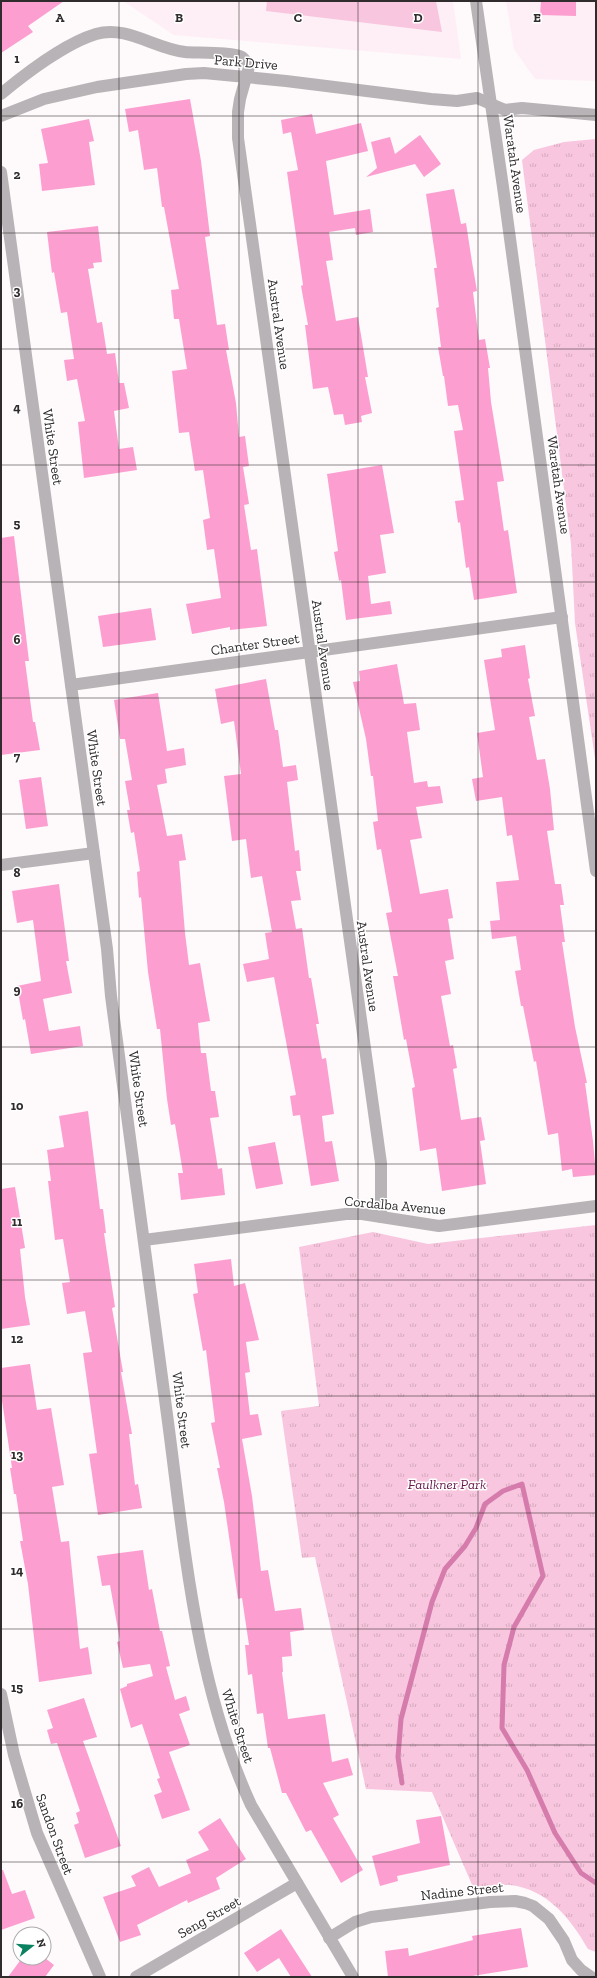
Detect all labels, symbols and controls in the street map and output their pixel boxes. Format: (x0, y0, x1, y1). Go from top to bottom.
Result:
text: A (56, 10, 65, 25)
text: B (175, 10, 183, 25)
text: C (294, 10, 302, 25)
text: D (413, 10, 423, 25)
text: E (533, 10, 541, 25)
text: 1 (14, 51, 20, 66)
street label: Park Drive (213, 51, 279, 74)
street label: Waratah Avenue (499, 114, 530, 214)
text: 2 (14, 167, 21, 182)
street label: Austral Avenue (264, 278, 293, 371)
text: 3 (14, 283, 21, 298)
text: 4 (13, 400, 21, 415)
street label: White Street (39, 408, 66, 487)
street label: Waratah Avenue (543, 435, 574, 535)
text: 5 (14, 516, 21, 531)
street label: Austral Avenue (308, 599, 337, 692)
street label: Chanter Street (210, 630, 301, 659)
text: 6 (14, 632, 21, 647)
street label: White Street (83, 729, 110, 808)
text: 7 (14, 749, 21, 764)
text: 8 (13, 865, 21, 880)
street label: Austral Avenue (353, 920, 382, 1013)
text: 9 (14, 982, 21, 997)
street label: White Street (125, 1050, 152, 1129)
text: 10 (11, 1098, 24, 1113)
street label: Cordalba Avenue (344, 1193, 447, 1218)
text: 11 (12, 1214, 23, 1229)
text: 12 (11, 1331, 23, 1346)
street label: White Street (168, 1371, 195, 1450)
text: 13 (11, 1447, 23, 1462)
park label: Faulkner Park (408, 1476, 486, 1493)
text: 14 (11, 1563, 24, 1578)
text: 15 (11, 1680, 23, 1695)
street label: White Street (218, 1687, 258, 1766)
street label: Sandon Street (32, 1791, 77, 1878)
text: 16 (11, 1796, 23, 1811)
street label: Nadine Street (420, 1879, 505, 1904)
street label: Seng Street (175, 1892, 244, 1942)
north arrow (12, 1926, 52, 1966)
text: N (34, 1937, 49, 1950)

